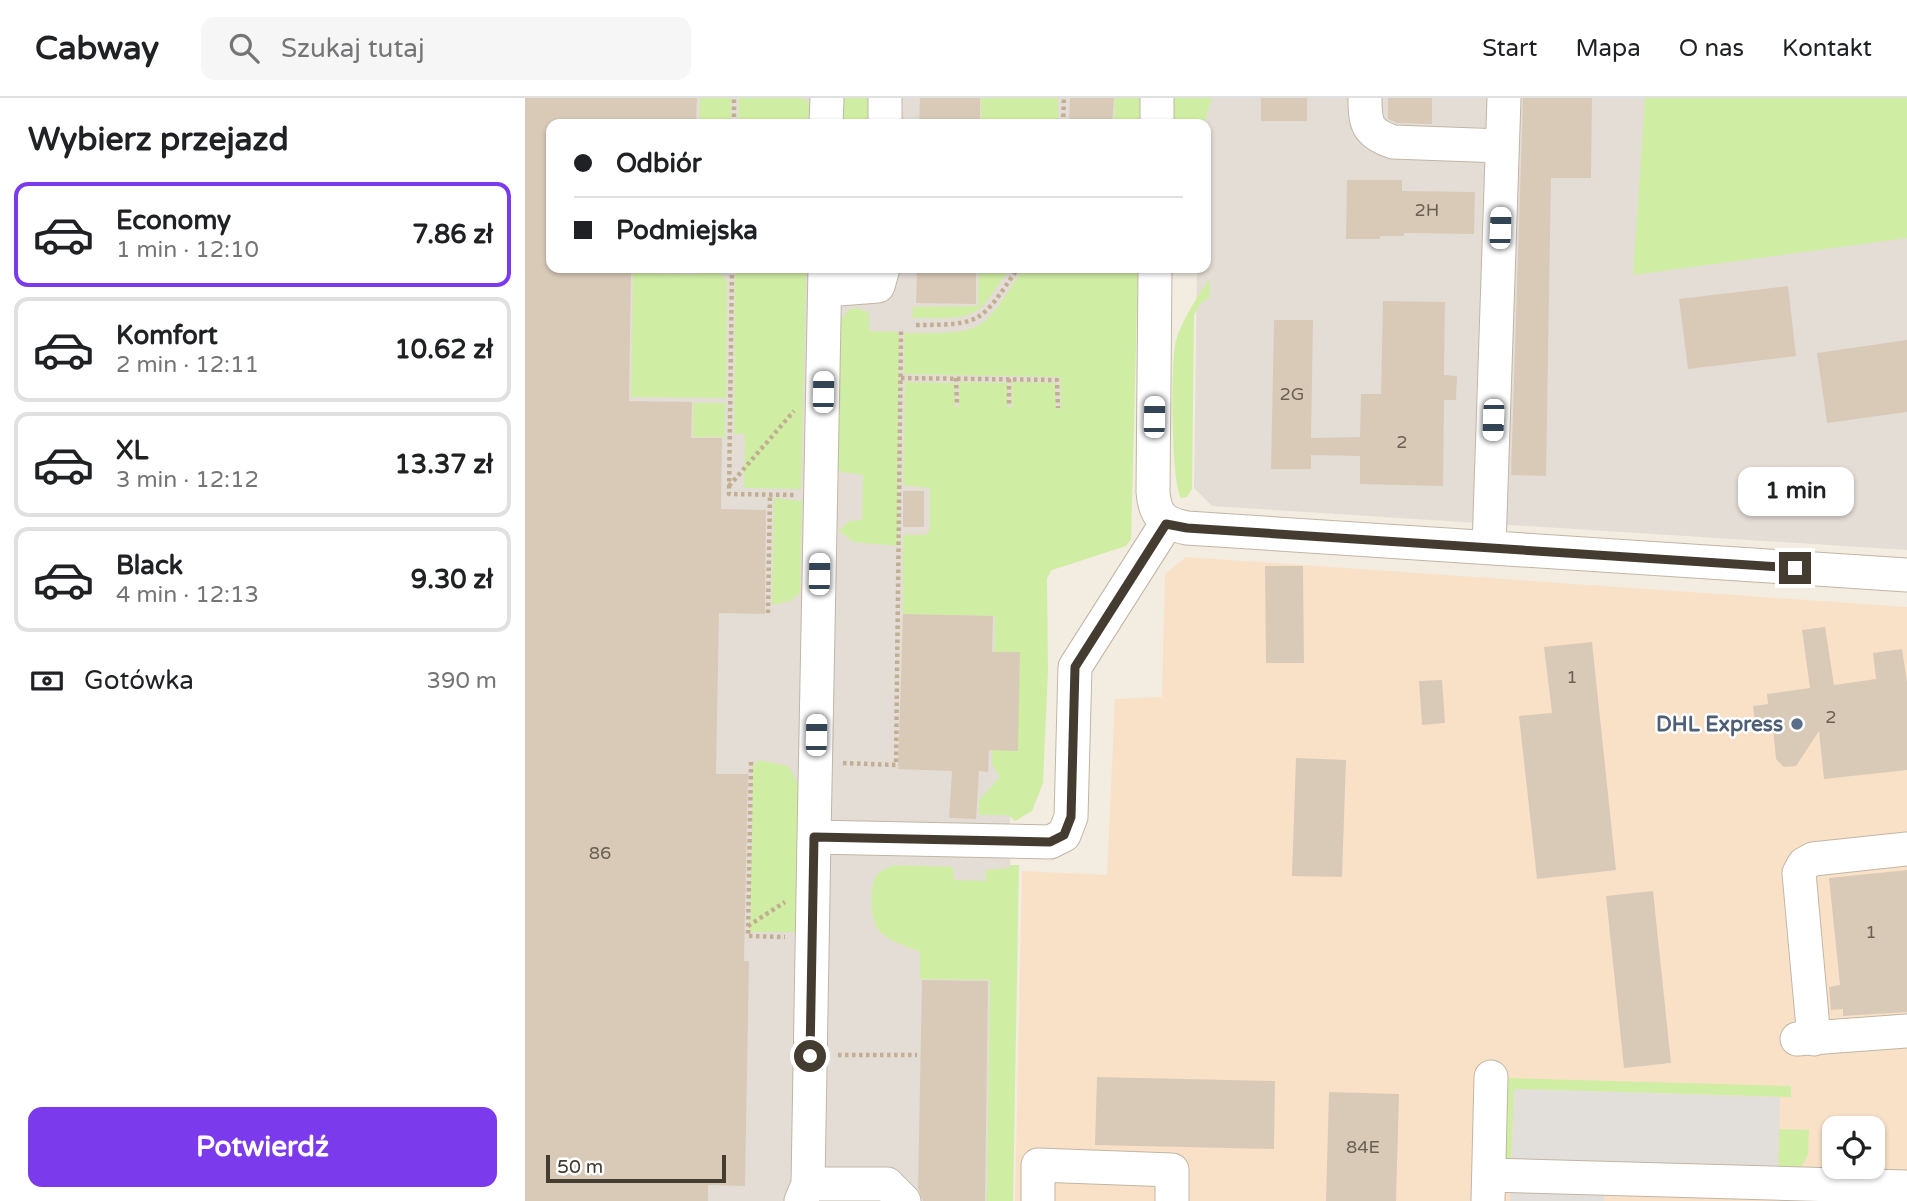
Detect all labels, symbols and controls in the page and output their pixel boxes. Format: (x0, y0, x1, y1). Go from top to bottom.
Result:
search box (201, 17, 691, 80)
text: Cabway (35, 29, 159, 68)
icon: search (225, 29, 263, 67)
text: Szukaj tutaj (281, 33, 425, 64)
text: Start (1482, 34, 1537, 63)
text: Mapa (1575, 34, 1641, 63)
text: O nas (1679, 34, 1744, 63)
text: Kontakt (1782, 34, 1872, 63)
text: Wybierz przejazd (28, 121, 289, 159)
text: Odbiór (616, 148, 702, 179)
house number: 2H (1415, 199, 1439, 221)
icon: car (32, 203, 95, 266)
text: Economy (116, 205, 231, 236)
car (1489, 207, 1512, 249)
text: Podmiejska (616, 215, 758, 246)
text: 7.86 zł (412, 219, 493, 250)
text: 1 min · 12:10 (116, 236, 259, 264)
icon: car (32, 318, 95, 381)
text: Komfort (116, 320, 218, 351)
text: 10.62 zł (394, 334, 493, 365)
text: 2 min · 12:11 (116, 351, 259, 379)
car (813, 371, 834, 413)
house number: 2G (1280, 383, 1304, 405)
car (1144, 396, 1165, 438)
car (1482, 399, 1505, 441)
house number: 2 (1396, 431, 1408, 453)
icon: car (32, 433, 95, 496)
text: XL (116, 435, 148, 466)
text: 13.37 zł (394, 449, 493, 480)
text: 3 min · 12:12 (116, 466, 259, 494)
callout: 1 min (1737, 466, 1853, 516)
text: 1 min (1765, 477, 1827, 505)
icon: car (32, 548, 95, 611)
text: Black (116, 550, 183, 581)
route end (1779, 552, 1811, 584)
car (809, 553, 830, 595)
text: 9.30 zł (411, 564, 493, 595)
text: 4 min · 12:13 (116, 581, 259, 609)
icon: cash (28, 662, 66, 700)
text: Gotówka (84, 665, 194, 696)
house number: 1 (1566, 666, 1578, 688)
text: 390 m (427, 667, 497, 695)
house number: 2 (1825, 706, 1837, 728)
place label: DHL Express (1656, 712, 1783, 737)
car (806, 714, 827, 756)
marker: DHL Express (1789, 716, 1805, 732)
house number: 86 (589, 842, 611, 864)
house number: 1 (1865, 921, 1877, 943)
route start (794, 1040, 826, 1072)
button: Potwierdź (28, 1107, 497, 1187)
map controls (1822, 1116, 1885, 1179)
button: locate (1822, 1116, 1885, 1179)
house number: 84E (1346, 1136, 1380, 1158)
scale bar (546, 1152, 726, 1184)
text: 50 m (557, 1156, 603, 1178)

